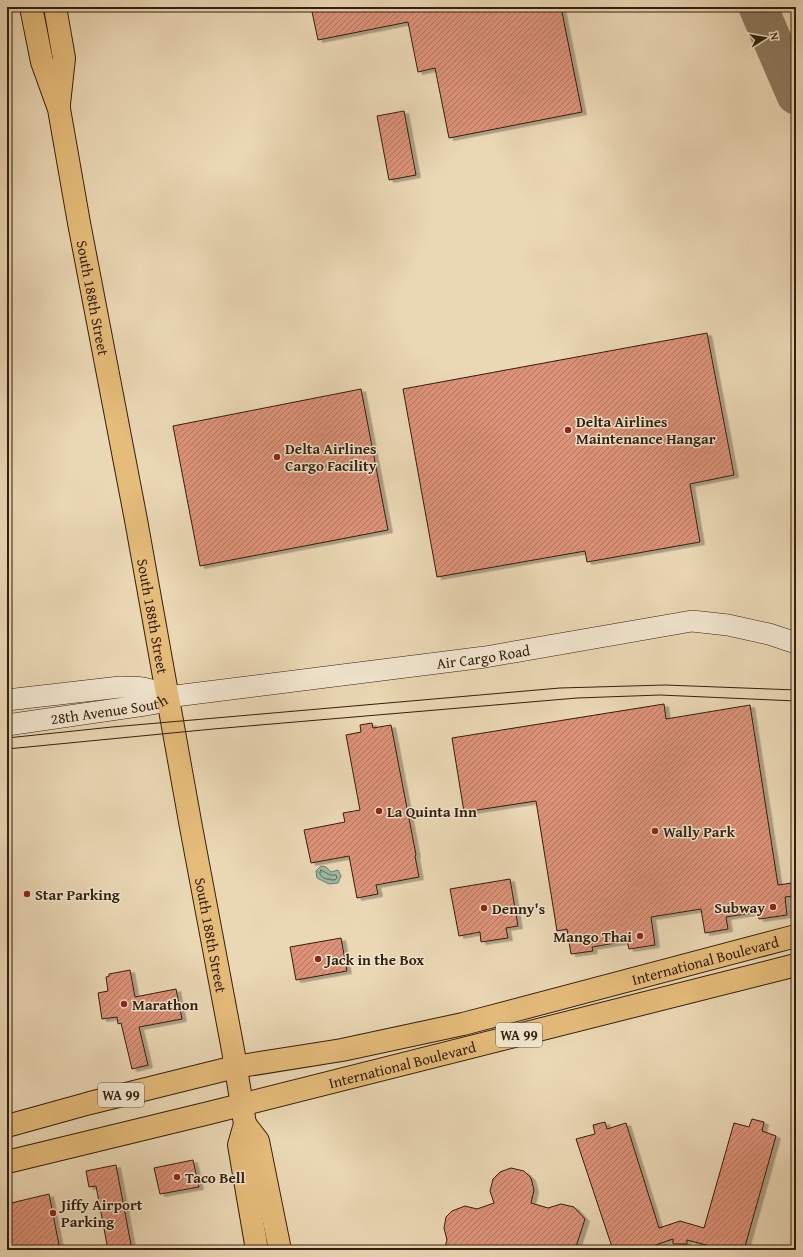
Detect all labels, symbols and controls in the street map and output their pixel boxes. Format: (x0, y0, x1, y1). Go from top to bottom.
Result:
north arrow (745, 18, 785, 58)
text: N (766, 31, 783, 42)
street label: South 188th Street (72, 238, 115, 358)
place label: Delta Airlines Maintenance Hangar (576, 411, 716, 449)
marker: Delta Airlines Maintenance Hangar (563, 425, 573, 435)
place label: Delta Airlines Cargo Facility (285, 438, 377, 476)
marker: Delta Airlines Cargo Facility (272, 452, 282, 462)
street label: South 188th Street (133, 557, 174, 676)
street label: Air Cargo Road (435, 639, 531, 674)
street label: 28th Avenue South (49, 688, 172, 729)
place label: La Quinta Inn (387, 801, 477, 822)
marker: La Quinta Inn (374, 806, 384, 816)
place label: Wally Park (663, 821, 735, 842)
marker: Wally Park (650, 826, 660, 836)
street label: South 188th Street (190, 876, 233, 995)
place label: Star Parking (35, 884, 120, 905)
marker: Star Parking (22, 889, 32, 899)
place label: Subway (714, 897, 765, 918)
place label: Denny's (492, 898, 545, 919)
marker: Subway (768, 902, 778, 912)
marker: Denny's (479, 903, 489, 913)
place label: Mango Thai (553, 926, 632, 947)
street label: International Boulevard (629, 931, 781, 990)
marker: Mango Thai (635, 931, 645, 941)
place label: Jack in the Box (323, 949, 424, 970)
marker: Jack in the Box (313, 954, 323, 964)
place label: Marathon (132, 994, 199, 1015)
marker: Marathon (119, 999, 129, 1009)
road number: WA 99 (496, 1023, 542, 1047)
street label: International Boulevard (326, 1036, 478, 1093)
road number: WA 99 (98, 1083, 144, 1107)
place label: Taco Bell (185, 1167, 245, 1188)
marker: Taco Bell (172, 1172, 182, 1182)
place label: Jiffy Airport Parking (58, 1194, 143, 1232)
marker: Jiffy Airport Parking (48, 1208, 58, 1218)

